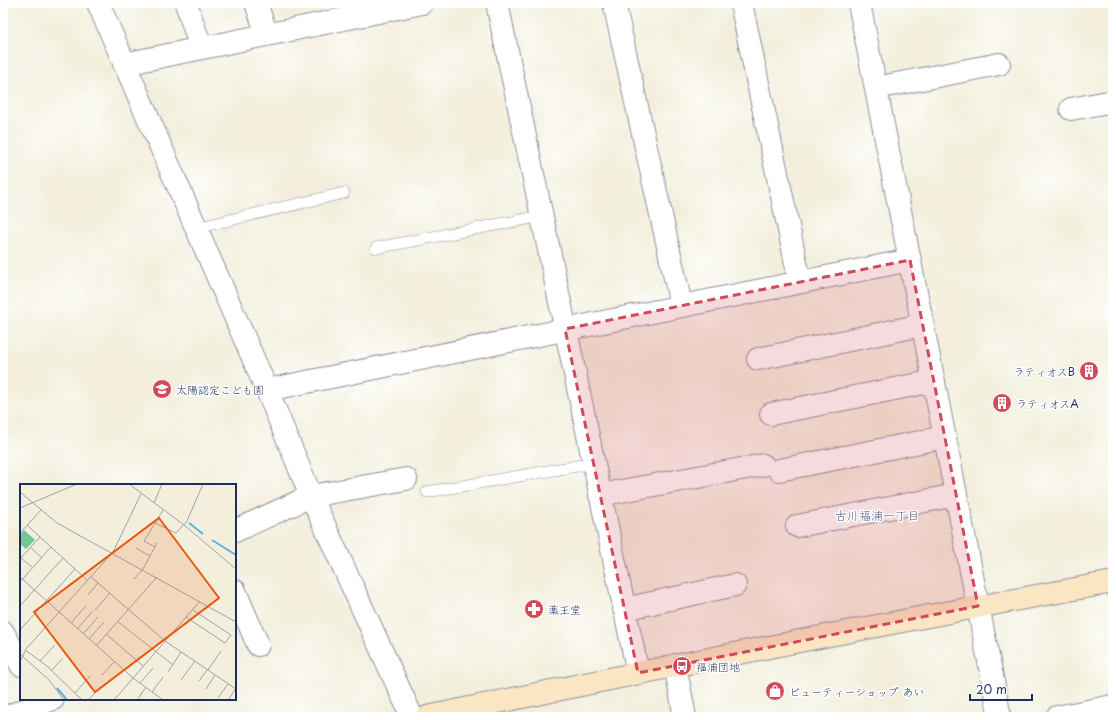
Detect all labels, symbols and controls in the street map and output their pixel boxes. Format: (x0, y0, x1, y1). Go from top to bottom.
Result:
building icon: ラティオスB (1078, 360, 1100, 382)
place label: ラティオスB (1013, 363, 1075, 380)
school or university icon: 太陽認定こども園 (151, 378, 173, 400)
place label: 太陽認定こども園 (176, 381, 264, 398)
building icon: ラティオスA (991, 392, 1013, 414)
place label: ラティオスA (1016, 395, 1079, 412)
inset map (20, 484, 236, 700)
district label: 古川福浦一丁目 (835, 506, 919, 524)
pharmacy icon: 薬王堂 (523, 598, 545, 620)
place label: 薬王堂 (548, 601, 581, 618)
bus stop icon: 福浦団地 (671, 655, 693, 677)
place label: 福浦団地 (696, 658, 740, 675)
scale bar (970, 676, 1032, 702)
shop icon: ビューティーショップ あい (764, 680, 786, 702)
text: 20 m (976, 680, 1007, 698)
place label: ビューティーショップ あい (789, 683, 924, 700)

